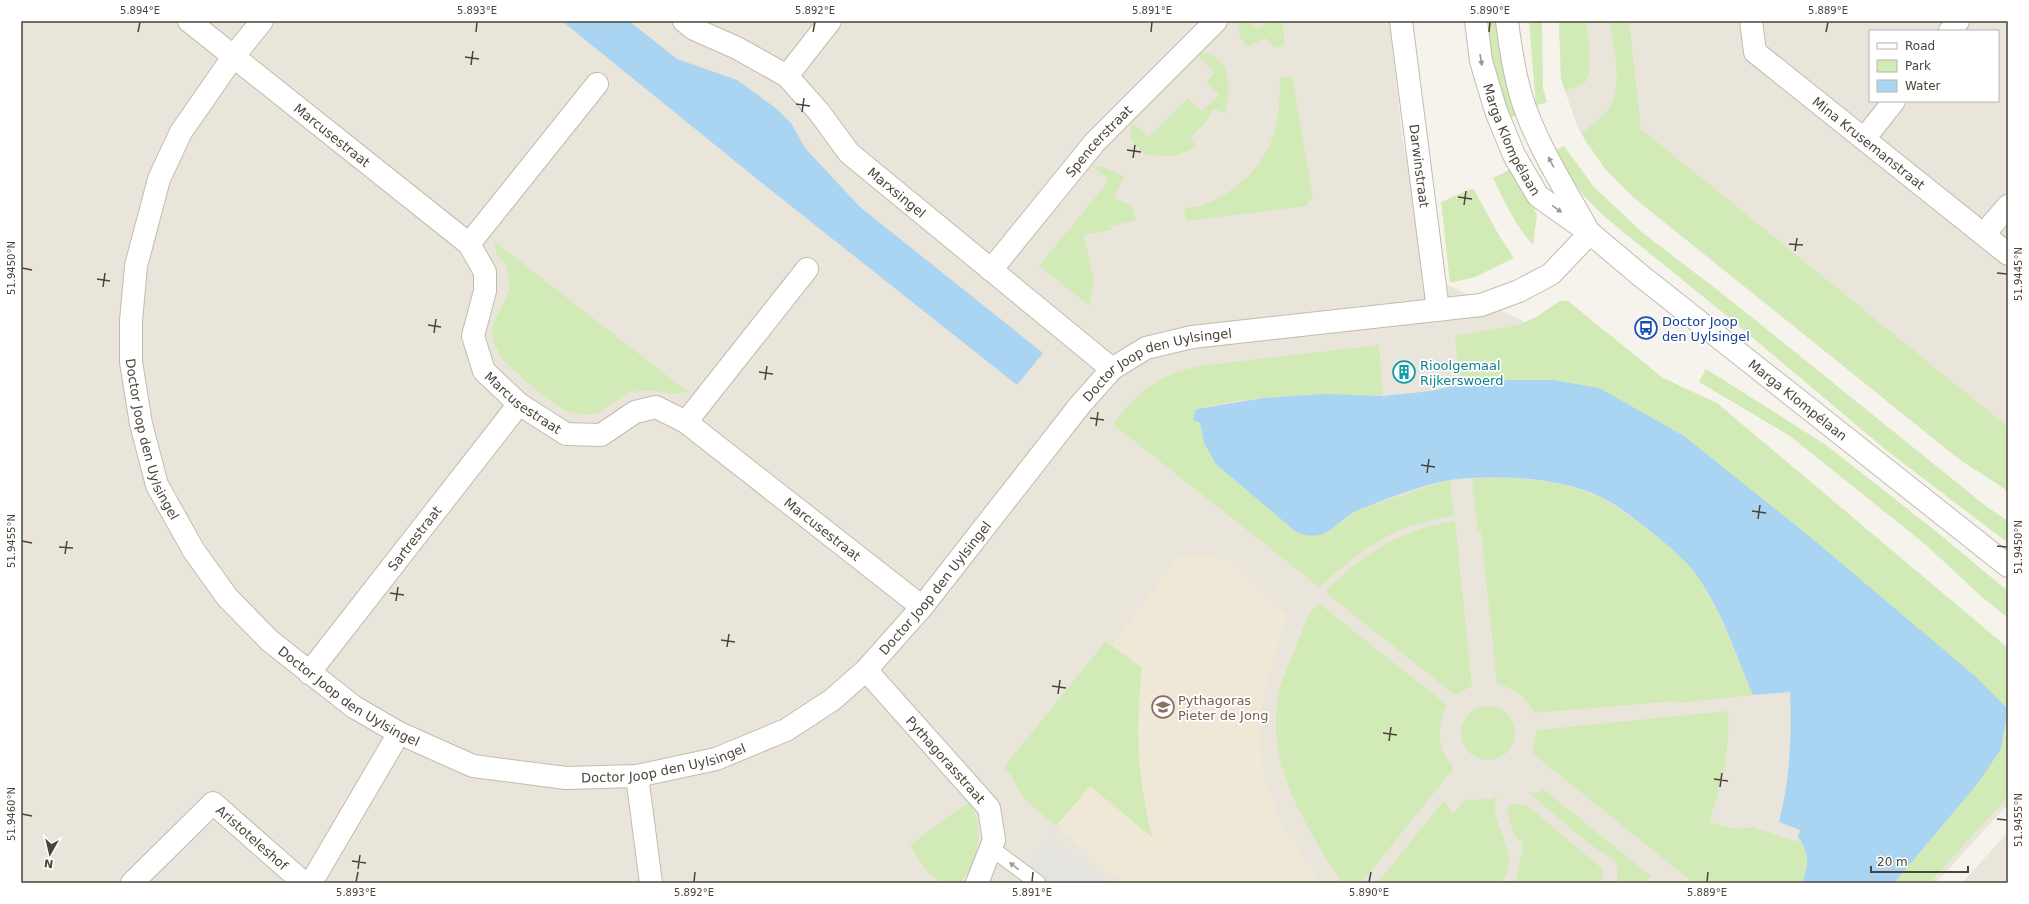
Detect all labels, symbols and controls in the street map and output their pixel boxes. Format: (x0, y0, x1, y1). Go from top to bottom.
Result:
text: 5.894°E (120, 5, 160, 16)
text: 5.893°E (457, 5, 497, 16)
text: 5.892°E (795, 5, 835, 16)
text: 5.891°E (1132, 5, 1172, 16)
text: 5.890°E (1470, 5, 1510, 16)
text: 5.889°E (1808, 5, 1848, 16)
legend (1869, 30, 1999, 102)
text: Road (1905, 39, 1935, 53)
one-way arrow (1478, 54, 1484, 66)
text: Park (1905, 59, 1931, 73)
text: Water (1905, 79, 1941, 93)
street label: Marga Klompélaan (1480, 82, 1543, 199)
street label: Mina Krusemanstraat (1809, 94, 1928, 193)
street label: Marcusestraat (291, 101, 373, 170)
street label: Spencerstraat (1063, 102, 1135, 180)
street label: Darwinstraat (1406, 123, 1432, 209)
one-way arrow (1548, 156, 1554, 168)
street label: Marxsingel (865, 165, 928, 221)
one-way arrow (1552, 205, 1563, 214)
text: 51.9450°N (6, 241, 17, 295)
text: 51.9445°N (2013, 247, 2024, 301)
place label: Doctor Joop den Uylsingel (1662, 314, 1750, 344)
bus stop icon: Doctor Joop den Uylsingel (1633, 315, 1659, 341)
street label: Doctor Joop den Uylsingel (1080, 326, 1233, 405)
street label: Doctor Joop den Uylsingel (123, 357, 182, 523)
street label: Marga Klompélaan (1745, 357, 1850, 444)
place label: Rioolgemaal Rijkerswoerd (1420, 358, 1503, 388)
building icon: Rioolgemaal Rijkerswoerd (1391, 359, 1417, 385)
street label: Marcusestraat (482, 369, 564, 437)
street label: Marcusestraat (781, 495, 863, 564)
street label: Sartrestraat (385, 503, 445, 574)
text: 51.9455°N (6, 514, 17, 568)
street label: Doctor Joop den Uylsingel (876, 518, 994, 658)
text: 51.9450°N (2013, 520, 2024, 574)
street label: Doctor Joop den Uylsingel (275, 643, 422, 749)
place label: Pythagoras Pieter de Jong (1178, 693, 1268, 723)
school or university icon: Pythagoras Pieter de Jong (1150, 694, 1176, 720)
street label: Pythagorasstraat (903, 713, 988, 807)
street label: Doctor Joop den Uylsingel (581, 741, 748, 786)
text: 51.9460°N (6, 787, 17, 841)
text: 51.9455°N (2013, 793, 2024, 847)
street label: Aristoteleshof (213, 802, 291, 873)
north arrow (30, 834, 70, 874)
scale bar (1871, 848, 1968, 874)
text: 20 m (1877, 855, 1908, 869)
text: N (43, 856, 54, 870)
one-way arrow (1009, 861, 1020, 870)
text: 5.893°E (336, 887, 376, 898)
text: 5.892°E (674, 887, 714, 898)
text: 5.891°E (1012, 887, 1052, 898)
text: 5.890°E (1349, 887, 1389, 898)
text: 5.889°E (1687, 887, 1727, 898)

